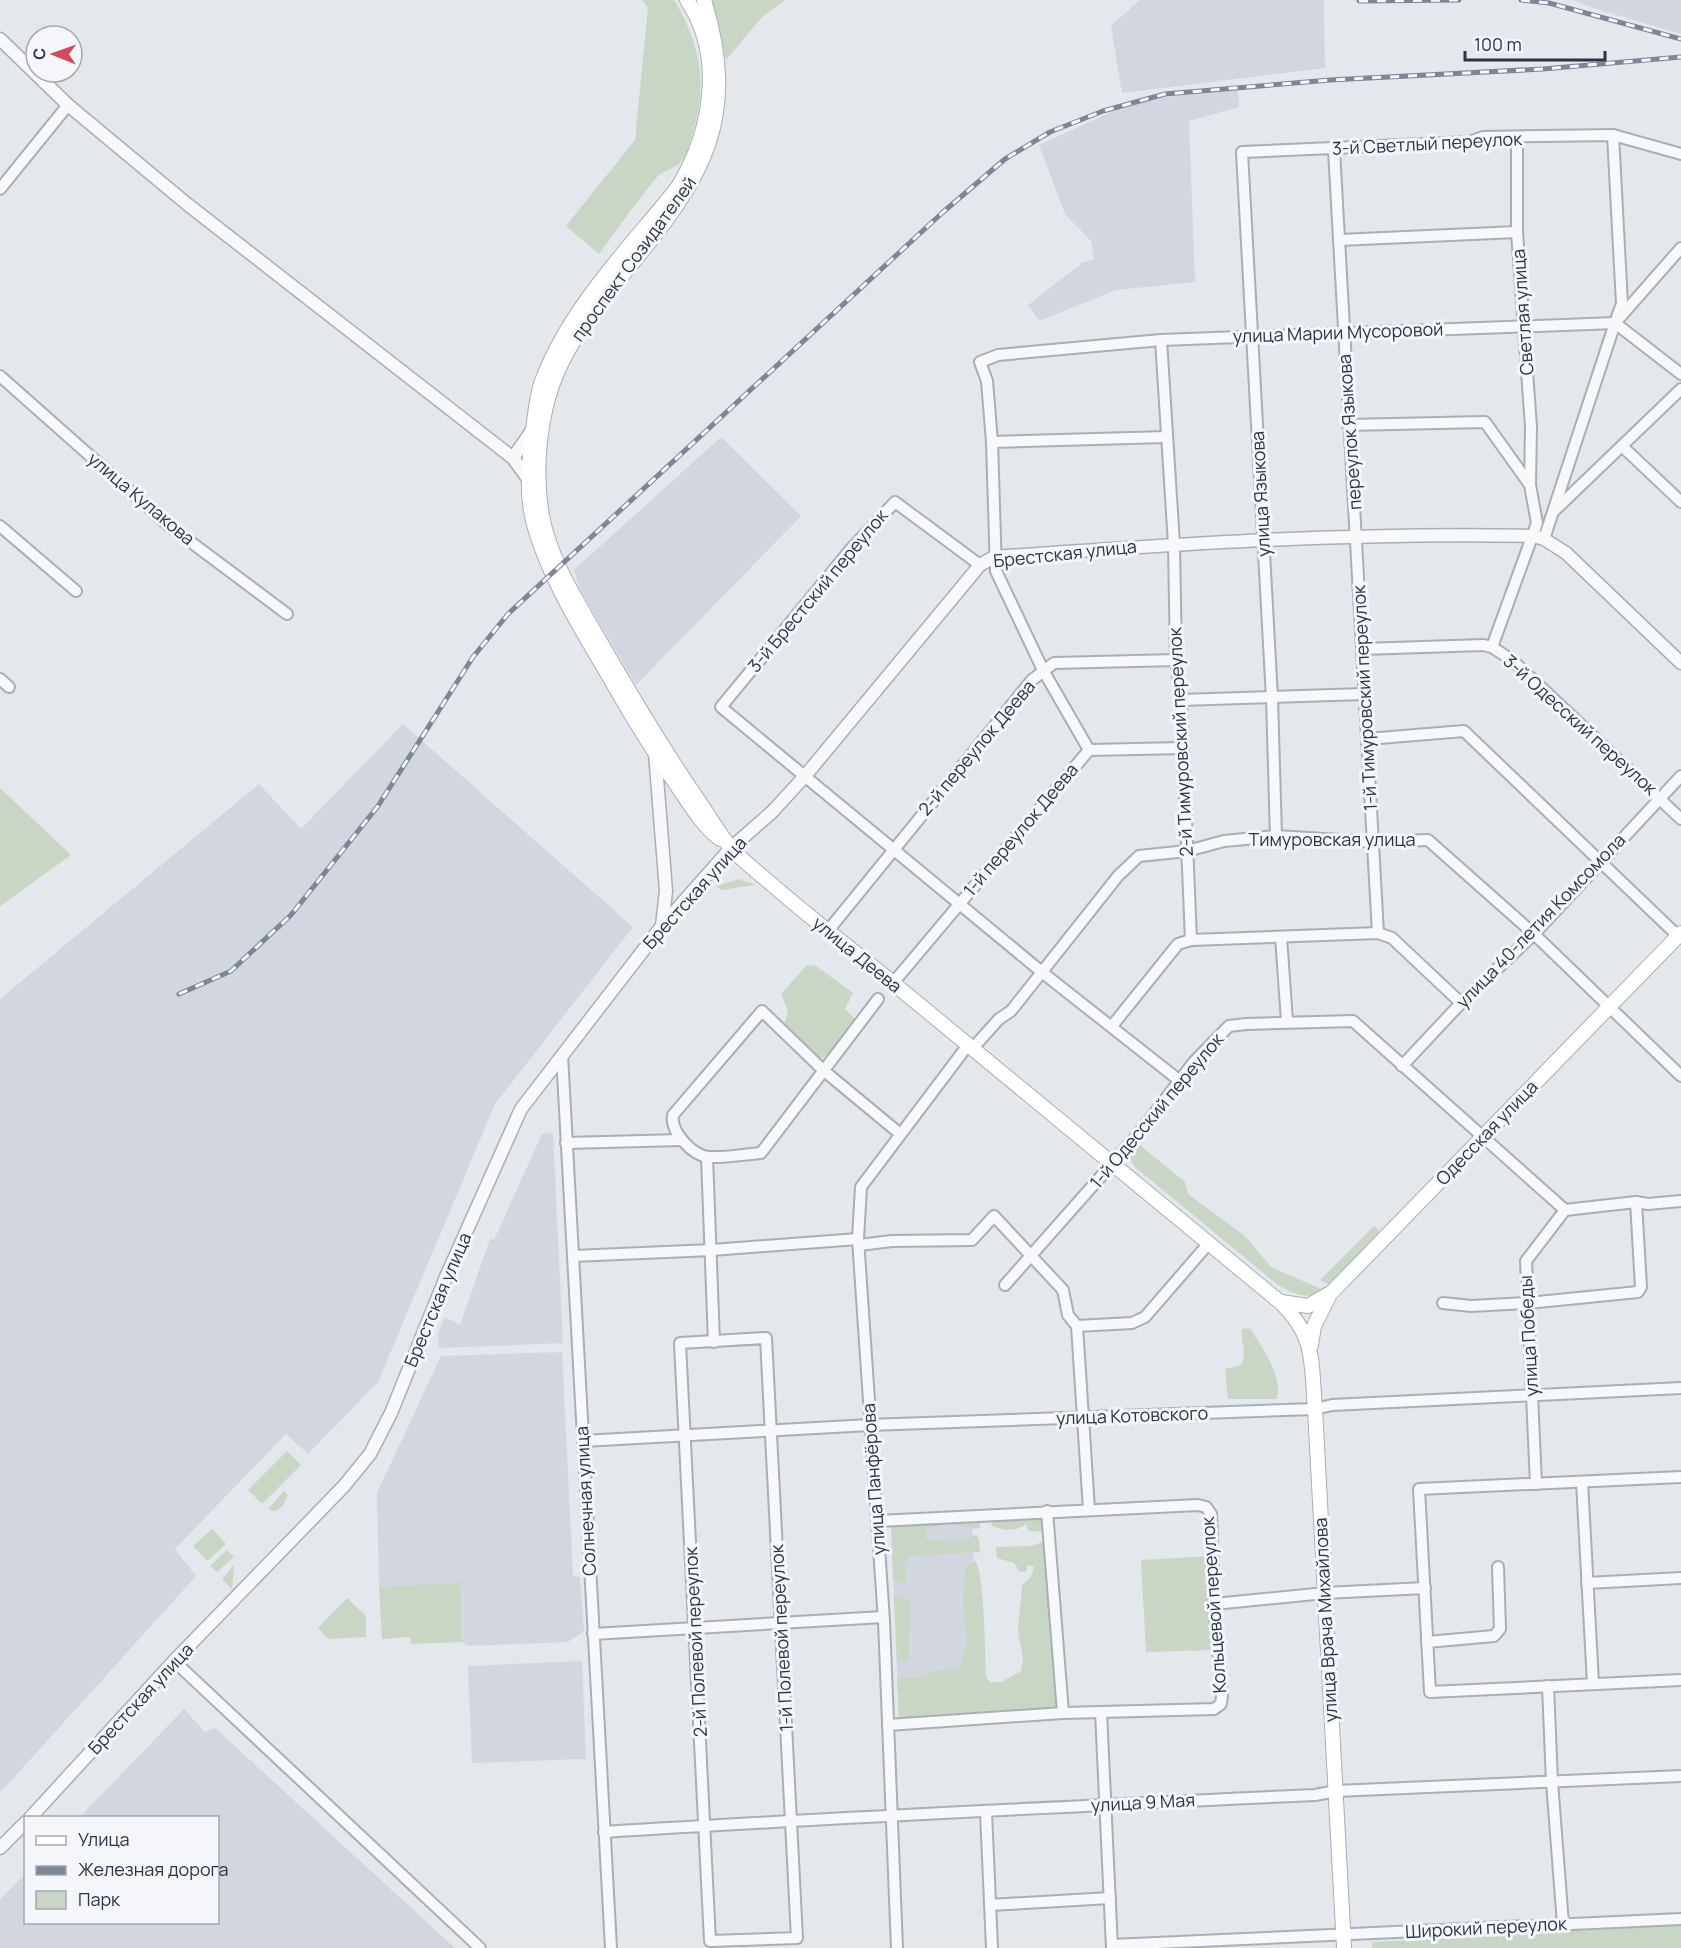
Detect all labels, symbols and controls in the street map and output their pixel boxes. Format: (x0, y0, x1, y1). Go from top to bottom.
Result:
north arrow (24, 24, 84, 84)
scale bar (1465, 24, 1604, 62)
text: 100 m (1474, 32, 1522, 56)
text: С (28, 47, 50, 60)
street label: 3-й Светлый переулок (1331, 126, 1524, 160)
street label: проспект Созидателей (565, 171, 701, 346)
street label: Светлая улица (1506, 248, 1538, 376)
street label: улица Марии Мусоровой (1232, 316, 1444, 348)
street label: переулок Языкова (1332, 353, 1366, 511)
street label: улица Языкова (1245, 431, 1275, 558)
street label: улица Кулакова (83, 446, 200, 550)
street label: 3-й Брестский переулок (742, 503, 893, 677)
street label: Брестская улица (992, 534, 1138, 572)
street label: 1-й Тимуровский переулок (1346, 583, 1382, 812)
street label: 2-й Тимуровский переулок (1162, 626, 1198, 857)
street label: 3-й Одесский переулок (1499, 649, 1664, 801)
street label: 2-й переулок Деева (912, 675, 1040, 820)
street label: 1-й переулок Деева (957, 758, 1083, 901)
street label: Тимуровская улица (1248, 827, 1416, 851)
street label: улица 40-летия Комсомола (1450, 828, 1630, 1013)
street label: Брестская улица (637, 831, 751, 954)
street label: улица Деева (808, 911, 907, 998)
street label: 1-й Одесский переулок (1084, 1027, 1229, 1193)
street label: Одесская улица (1430, 1075, 1543, 1190)
street label: Брестская улица (398, 1229, 476, 1371)
street label: улица Победы (1513, 1275, 1543, 1397)
street label: улица Котовского (1055, 1400, 1208, 1430)
street label: улица Панфёрова (856, 1402, 890, 1556)
street label: Солнечная улица (569, 1426, 601, 1577)
street label: Кольцевой переулок (1195, 1515, 1231, 1694)
street label: улица Врача Михайлова (1308, 1517, 1342, 1723)
street label: 1-й Полевой переулок (764, 1543, 798, 1732)
street label: 2-й Полевой переулок (678, 1545, 712, 1738)
street label: Брестская улица (82, 1637, 198, 1759)
street label: улица 9 Мая (1090, 1787, 1196, 1817)
legend (24, 1816, 219, 1924)
text: Улица (78, 1827, 130, 1851)
text: Железная дорога (78, 1857, 229, 1881)
text: Парк (78, 1887, 121, 1911)
street label: Широкий переулок (1405, 1911, 1568, 1943)

